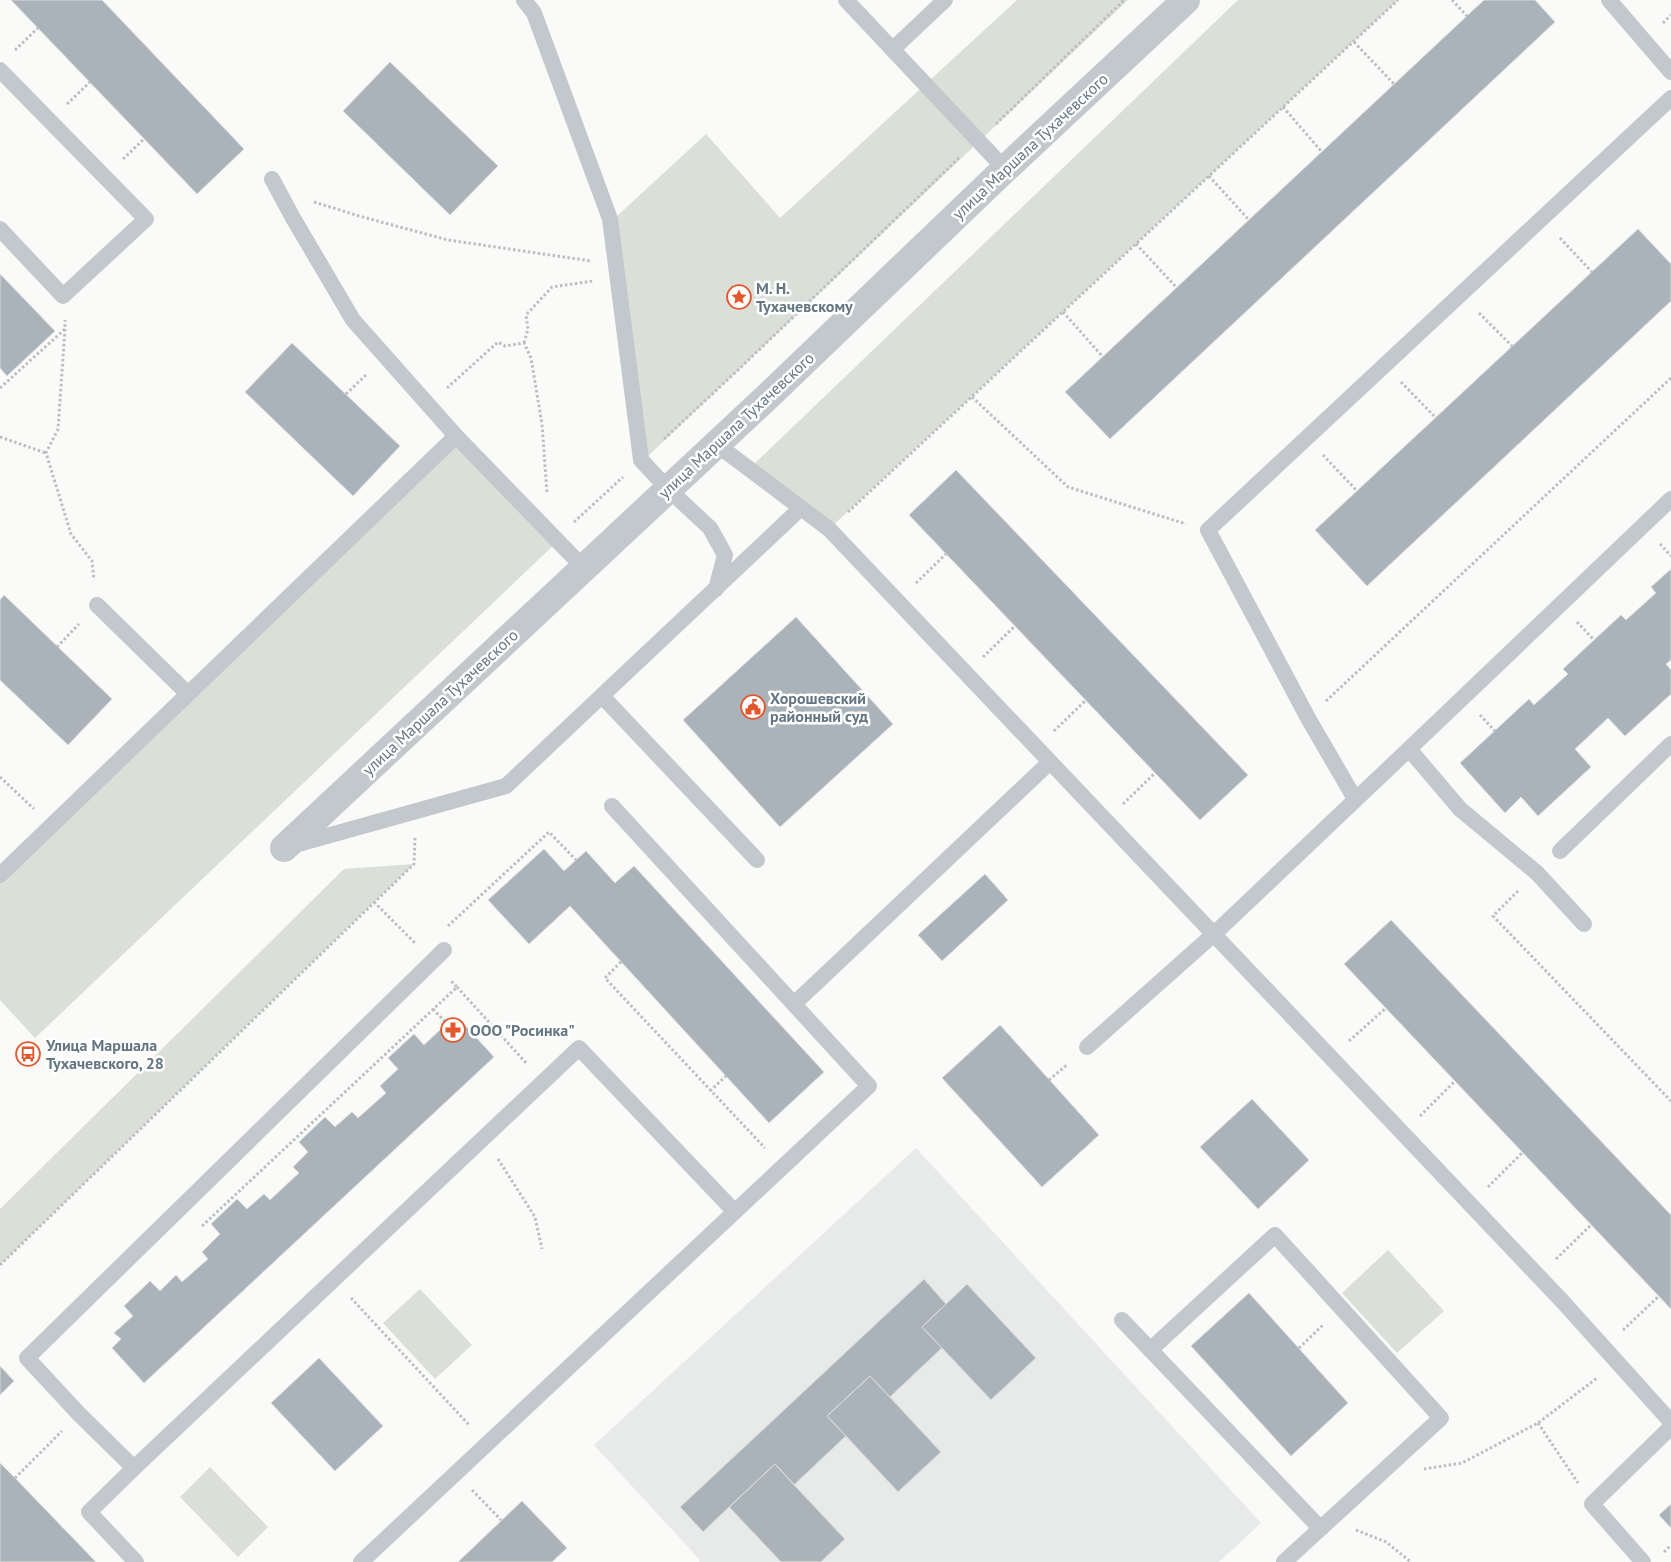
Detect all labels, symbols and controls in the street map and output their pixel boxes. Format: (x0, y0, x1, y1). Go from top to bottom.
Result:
street label: улица Маршала Тухачевского (948, 69, 1112, 223)
place label: М. Н. Тухачевскому (756, 278, 853, 316)
place icon: М. Н. Тухачевскому (726, 284, 752, 310)
street label: улица Маршала Тухачевского (654, 348, 818, 502)
street label: улица Маршала Тухачевского (358, 625, 522, 779)
place label: Хорошевский районный суд (770, 688, 868, 726)
public building icon: Хорошевский районный суд (740, 694, 766, 720)
pharmacy icon: ООО "Росинка" (440, 1017, 466, 1043)
place label: ООО "Росинка" (470, 1020, 575, 1040)
place label: Улица Маршала Тухачевского, 28 (45, 1035, 164, 1073)
bus stop icon: Улица Маршала Тухачевского, 28 (15, 1041, 41, 1067)

